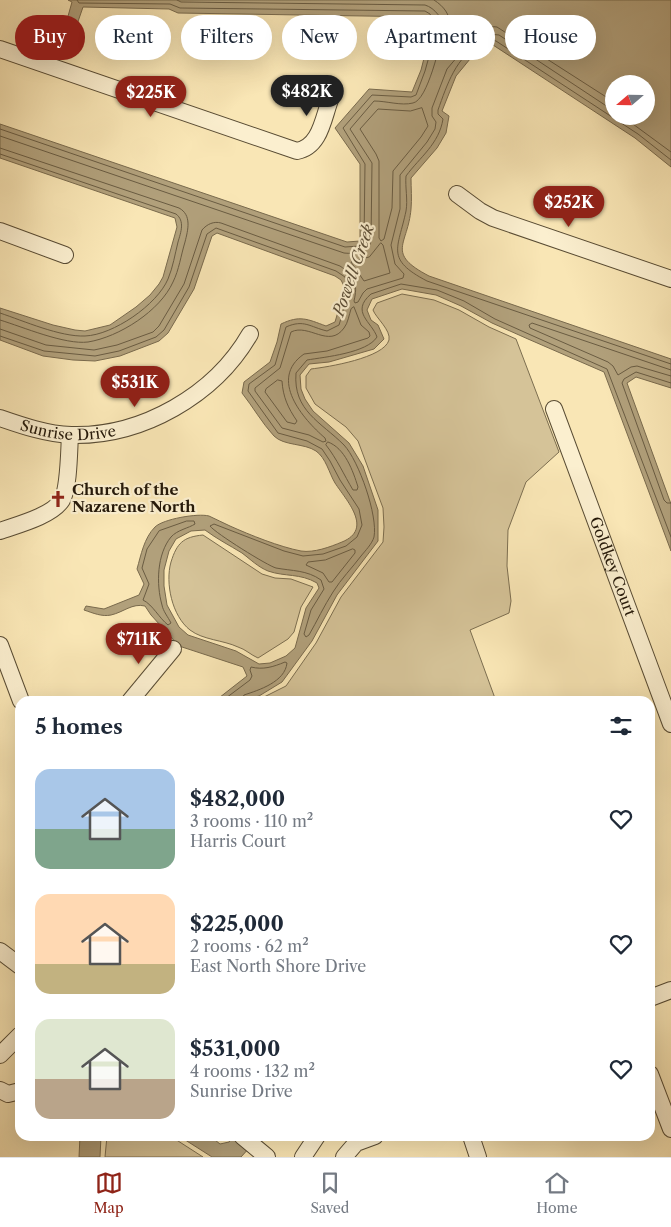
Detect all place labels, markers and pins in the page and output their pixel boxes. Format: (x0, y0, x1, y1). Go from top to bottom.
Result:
pin: $482K (272, 74, 342, 117)
pin: $225K (116, 76, 186, 118)
pin: $252K (534, 186, 604, 228)
pin: $531K (100, 366, 170, 408)
place label: Church of the Nazarene North (72, 480, 196, 516)
church icon: Church of the Nazarene North (48, 489, 68, 509)
pin: $711K (104, 622, 174, 665)

